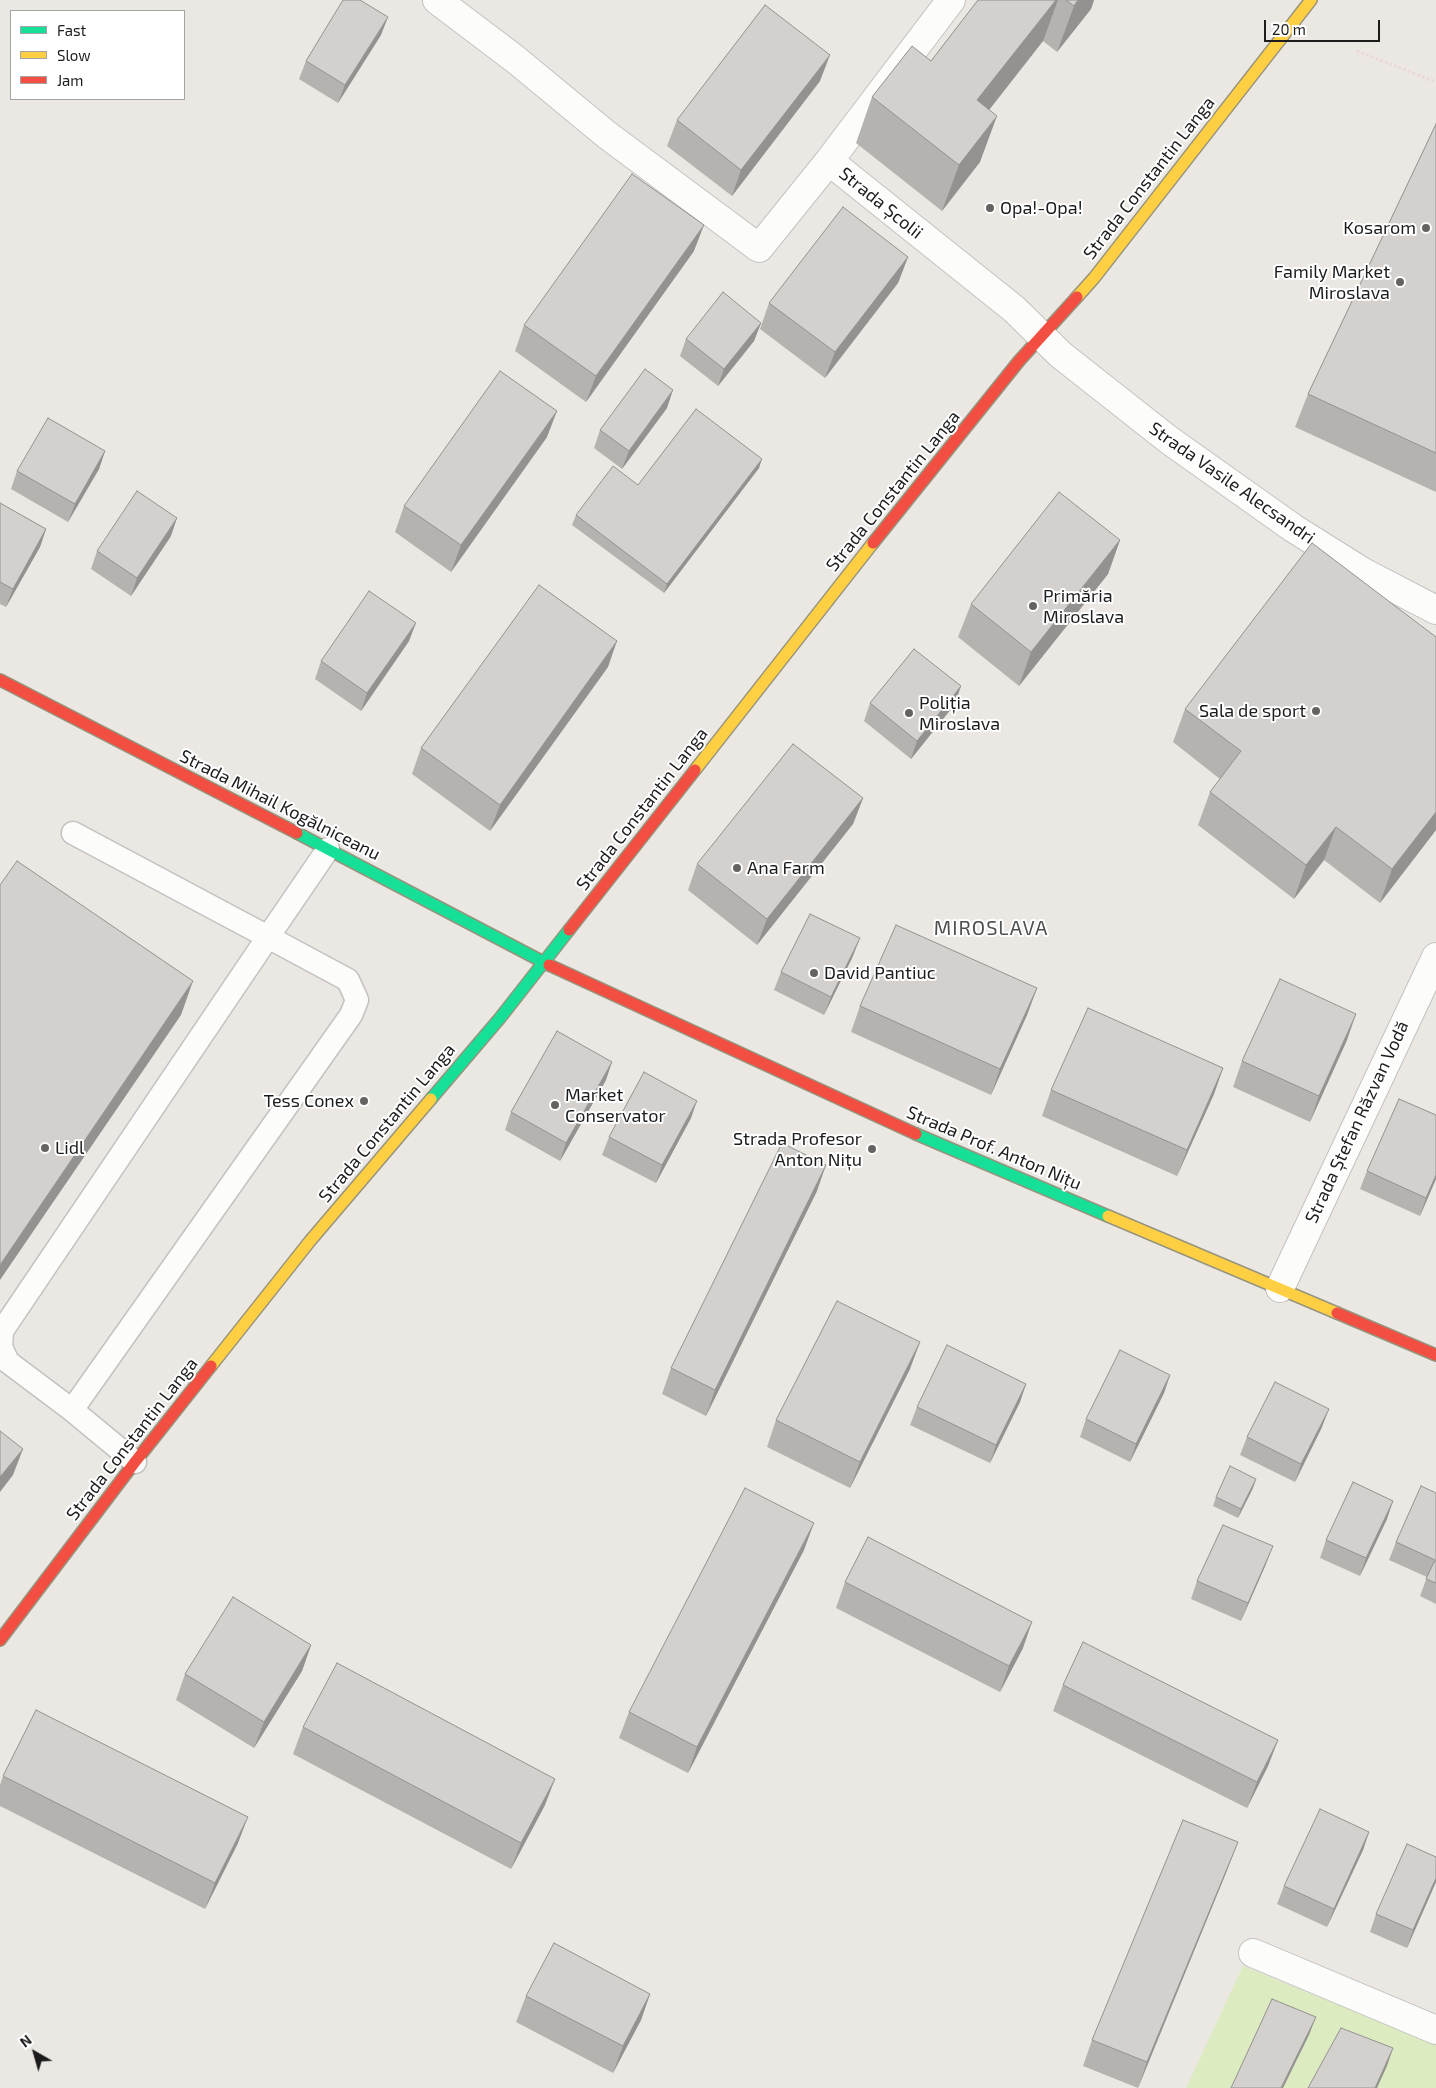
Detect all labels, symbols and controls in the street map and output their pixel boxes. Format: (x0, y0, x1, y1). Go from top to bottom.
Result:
legend (10, 10, 185, 100)
scale bar (1266, 10, 1382, 42)
text: 20 m (1272, 20, 1306, 38)
text: Fast (57, 21, 86, 39)
text: Slow (57, 46, 91, 64)
text: Jam (57, 71, 83, 89)
street label: Strada Constantin Langa (1079, 92, 1219, 264)
street label: Strada Școlii (835, 163, 927, 243)
place label: Opa!-Opa! (1000, 197, 1083, 219)
marker: Opa!-Opa! (984, 202, 996, 214)
place label: Kosarom (1343, 217, 1416, 239)
marker: Kosarom (1420, 222, 1432, 234)
place label: Family Market Miroslava (1274, 261, 1390, 304)
marker: Family Market Miroslava (1394, 276, 1406, 288)
street label: Strada Constantin Langa (821, 406, 965, 576)
street label: Strada Vasile Alecsandri (1145, 417, 1319, 549)
place label: Primăria Miroslava (1043, 585, 1124, 628)
marker: Primăria Miroslava (1027, 600, 1039, 612)
place label: Poliția Miroslava (919, 692, 1000, 734)
place label: Sala de sport (1199, 700, 1306, 722)
marker: Sala de sport (1310, 705, 1322, 717)
marker: Poliția Miroslava (903, 707, 915, 719)
street label: Strada Constantin Langa (572, 723, 712, 895)
street label: Strada Mihail Kogălniceanu (176, 745, 384, 865)
place label: Ana Farm (747, 857, 825, 879)
marker: Ana Farm (731, 862, 743, 874)
district label: MIROSLAVA (933, 916, 1049, 940)
place label: David Pantiuc (824, 962, 935, 984)
marker: David Pantiuc (808, 967, 820, 979)
street label: Strada Ștefan Răzvan Vodă (1301, 1017, 1413, 1227)
street label: Strada Constantin Langa (314, 1039, 460, 1207)
place label: Market Conservator (565, 1084, 666, 1126)
place label: Tess Conex (263, 1090, 354, 1112)
marker: Tess Conex (358, 1095, 370, 1107)
marker: Market Conservator (549, 1099, 561, 1111)
street label: Strada Prof. Anton Nițu (903, 1101, 1085, 1195)
place label: Strada Profesor Anton Nițu (733, 1128, 862, 1170)
place label: Lidl (55, 1137, 84, 1159)
marker: Lidl (39, 1142, 51, 1154)
marker: Strada Profesor Anton Nițu (866, 1143, 878, 1155)
street label: Strada Constantin Langa (62, 1353, 202, 1525)
north arrow (10, 2028, 60, 2078)
text: N (16, 2031, 35, 2051)

